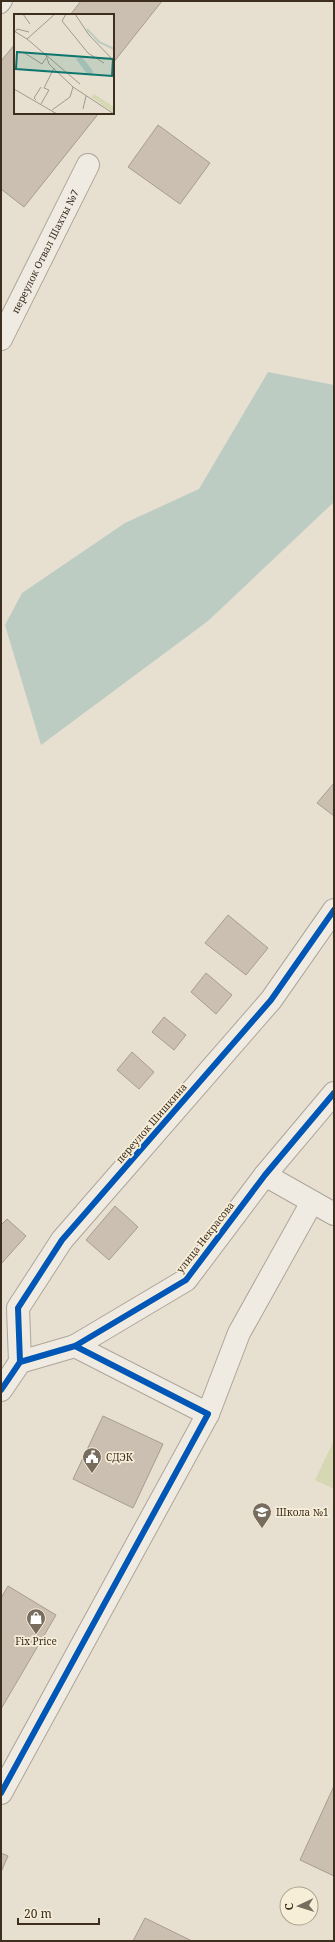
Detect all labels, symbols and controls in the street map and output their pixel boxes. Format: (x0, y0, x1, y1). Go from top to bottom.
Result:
inset map (14, 14, 114, 114)
street label: переулок Отвал Шахты №7 (8, 187, 82, 316)
street label: переулок Шишкина (112, 1080, 190, 1166)
street label: улица Некрасова (173, 1198, 237, 1275)
public building icon: СДЭК (81, 1446, 103, 1474)
place label: СДЭК (106, 1450, 134, 1464)
school or university icon: Школа №1 (251, 1501, 273, 1529)
place label: Школа №1 (276, 1505, 329, 1519)
shop icon: Fix Price (25, 1607, 47, 1635)
place label: Fix Price (15, 1634, 57, 1648)
north arrow (279, 1886, 319, 1926)
scale bar (18, 1900, 99, 1926)
text: С (281, 1903, 296, 1911)
text: 20 m (24, 1905, 52, 1922)

